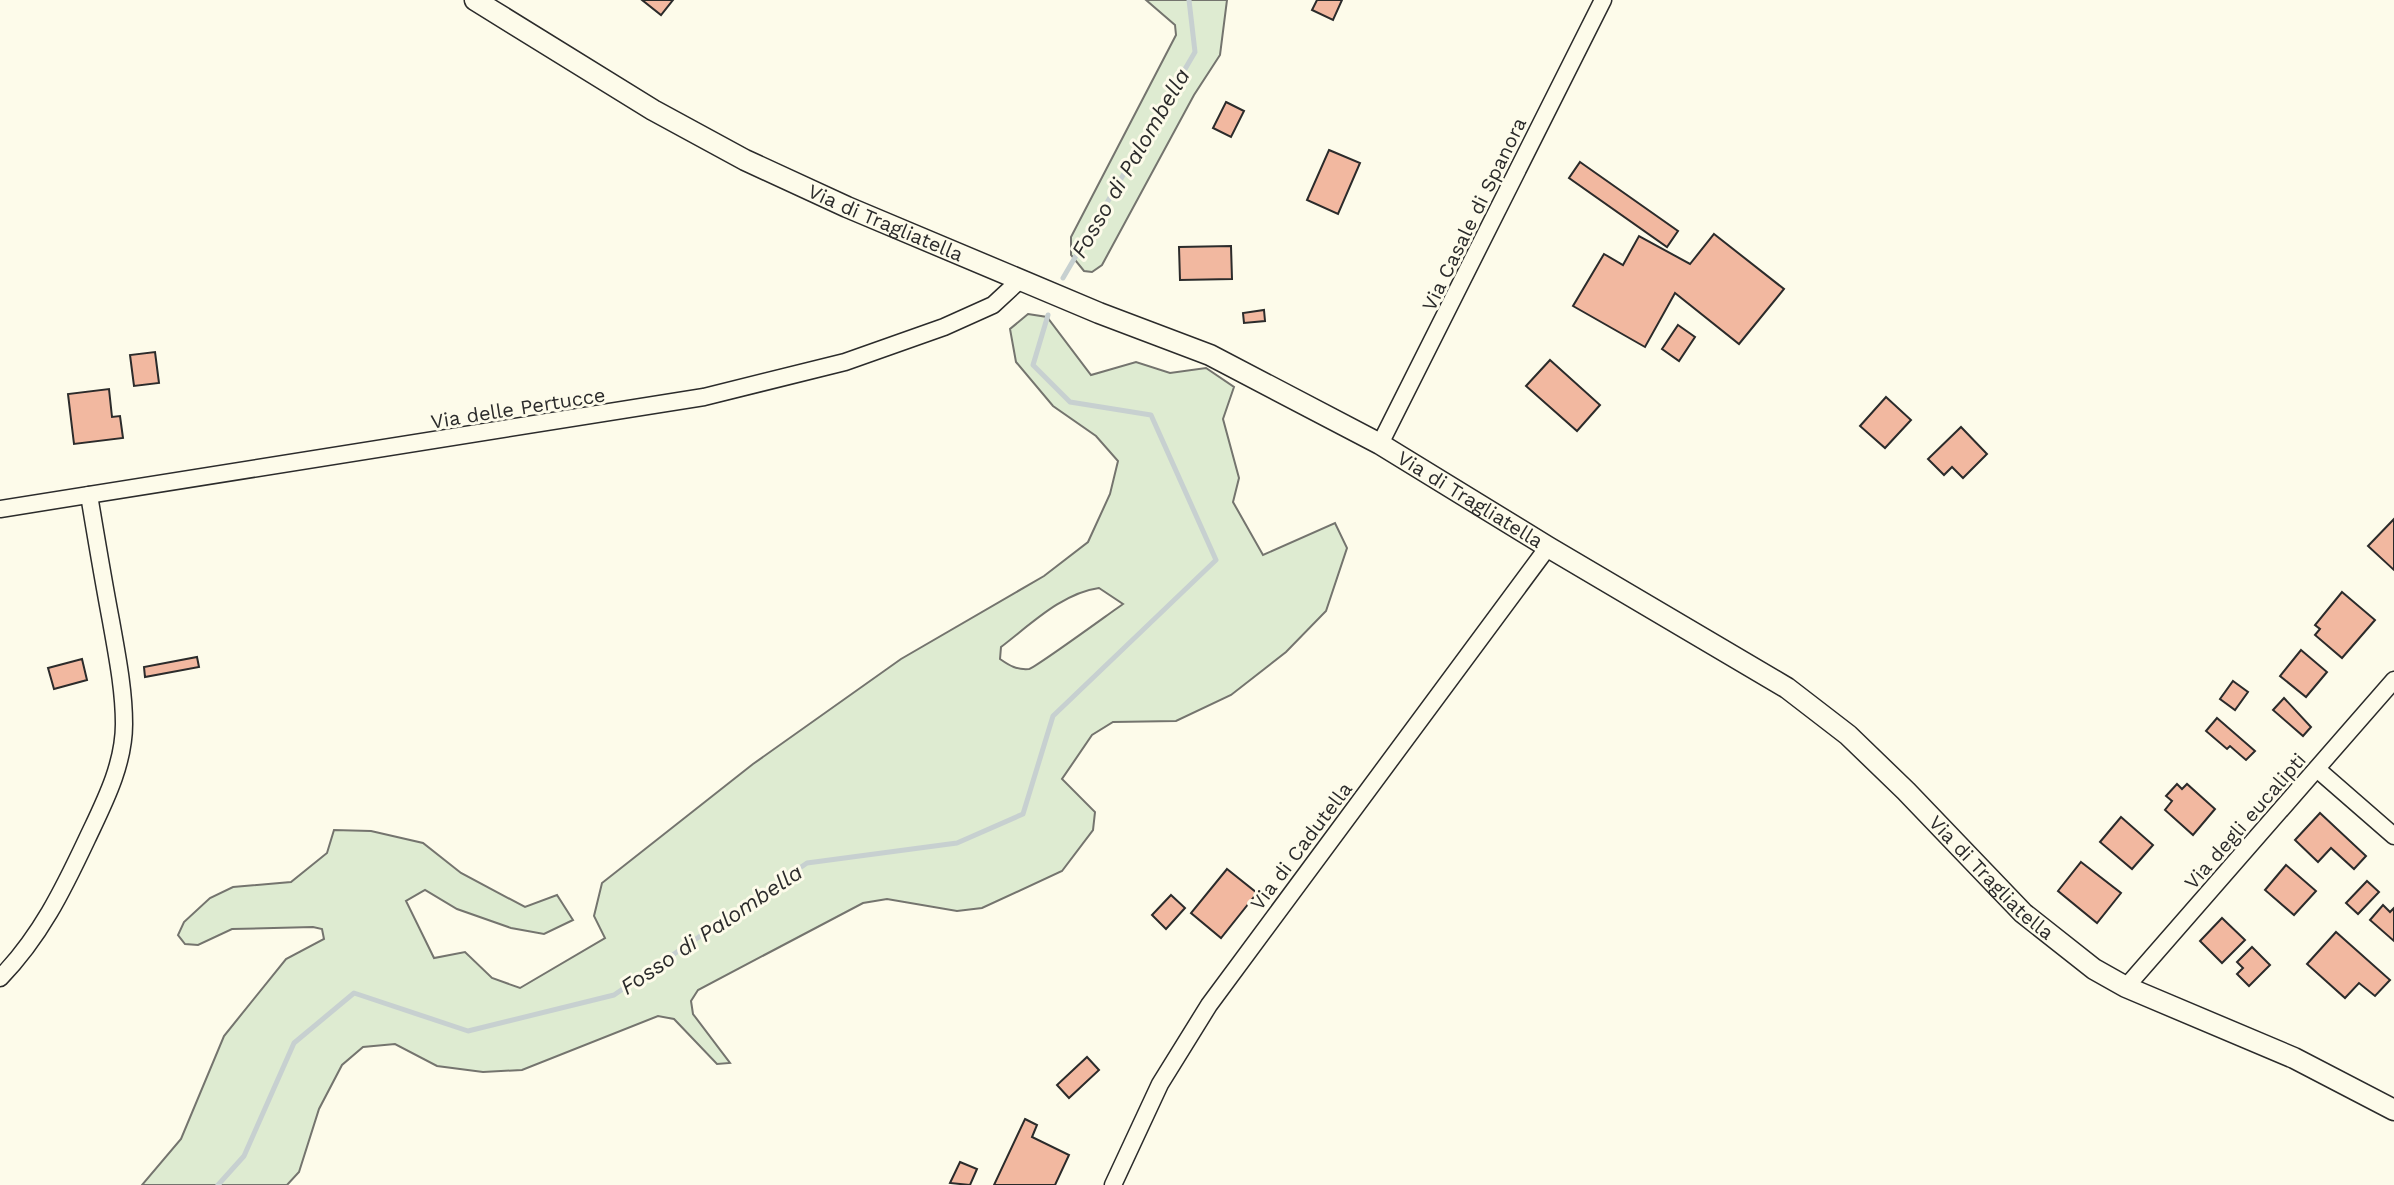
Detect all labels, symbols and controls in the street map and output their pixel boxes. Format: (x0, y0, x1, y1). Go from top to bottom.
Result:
water label: Fosso di Palombella (1066, 64, 1195, 262)
street label: Via Casale di Spanora (1417, 113, 1531, 315)
street label: Via di Tragliatella (804, 179, 967, 267)
street label: Via delle Pertucce (429, 382, 607, 434)
street label: Via di Tragliatella (1393, 446, 1547, 553)
street label: Via degli eucalipti (2179, 748, 2311, 894)
street label: Via di Cadutella (1245, 777, 1357, 915)
street label: Via di Tragliatella (1924, 810, 2059, 945)
water label: Fosso di Palombella (616, 859, 807, 1000)

